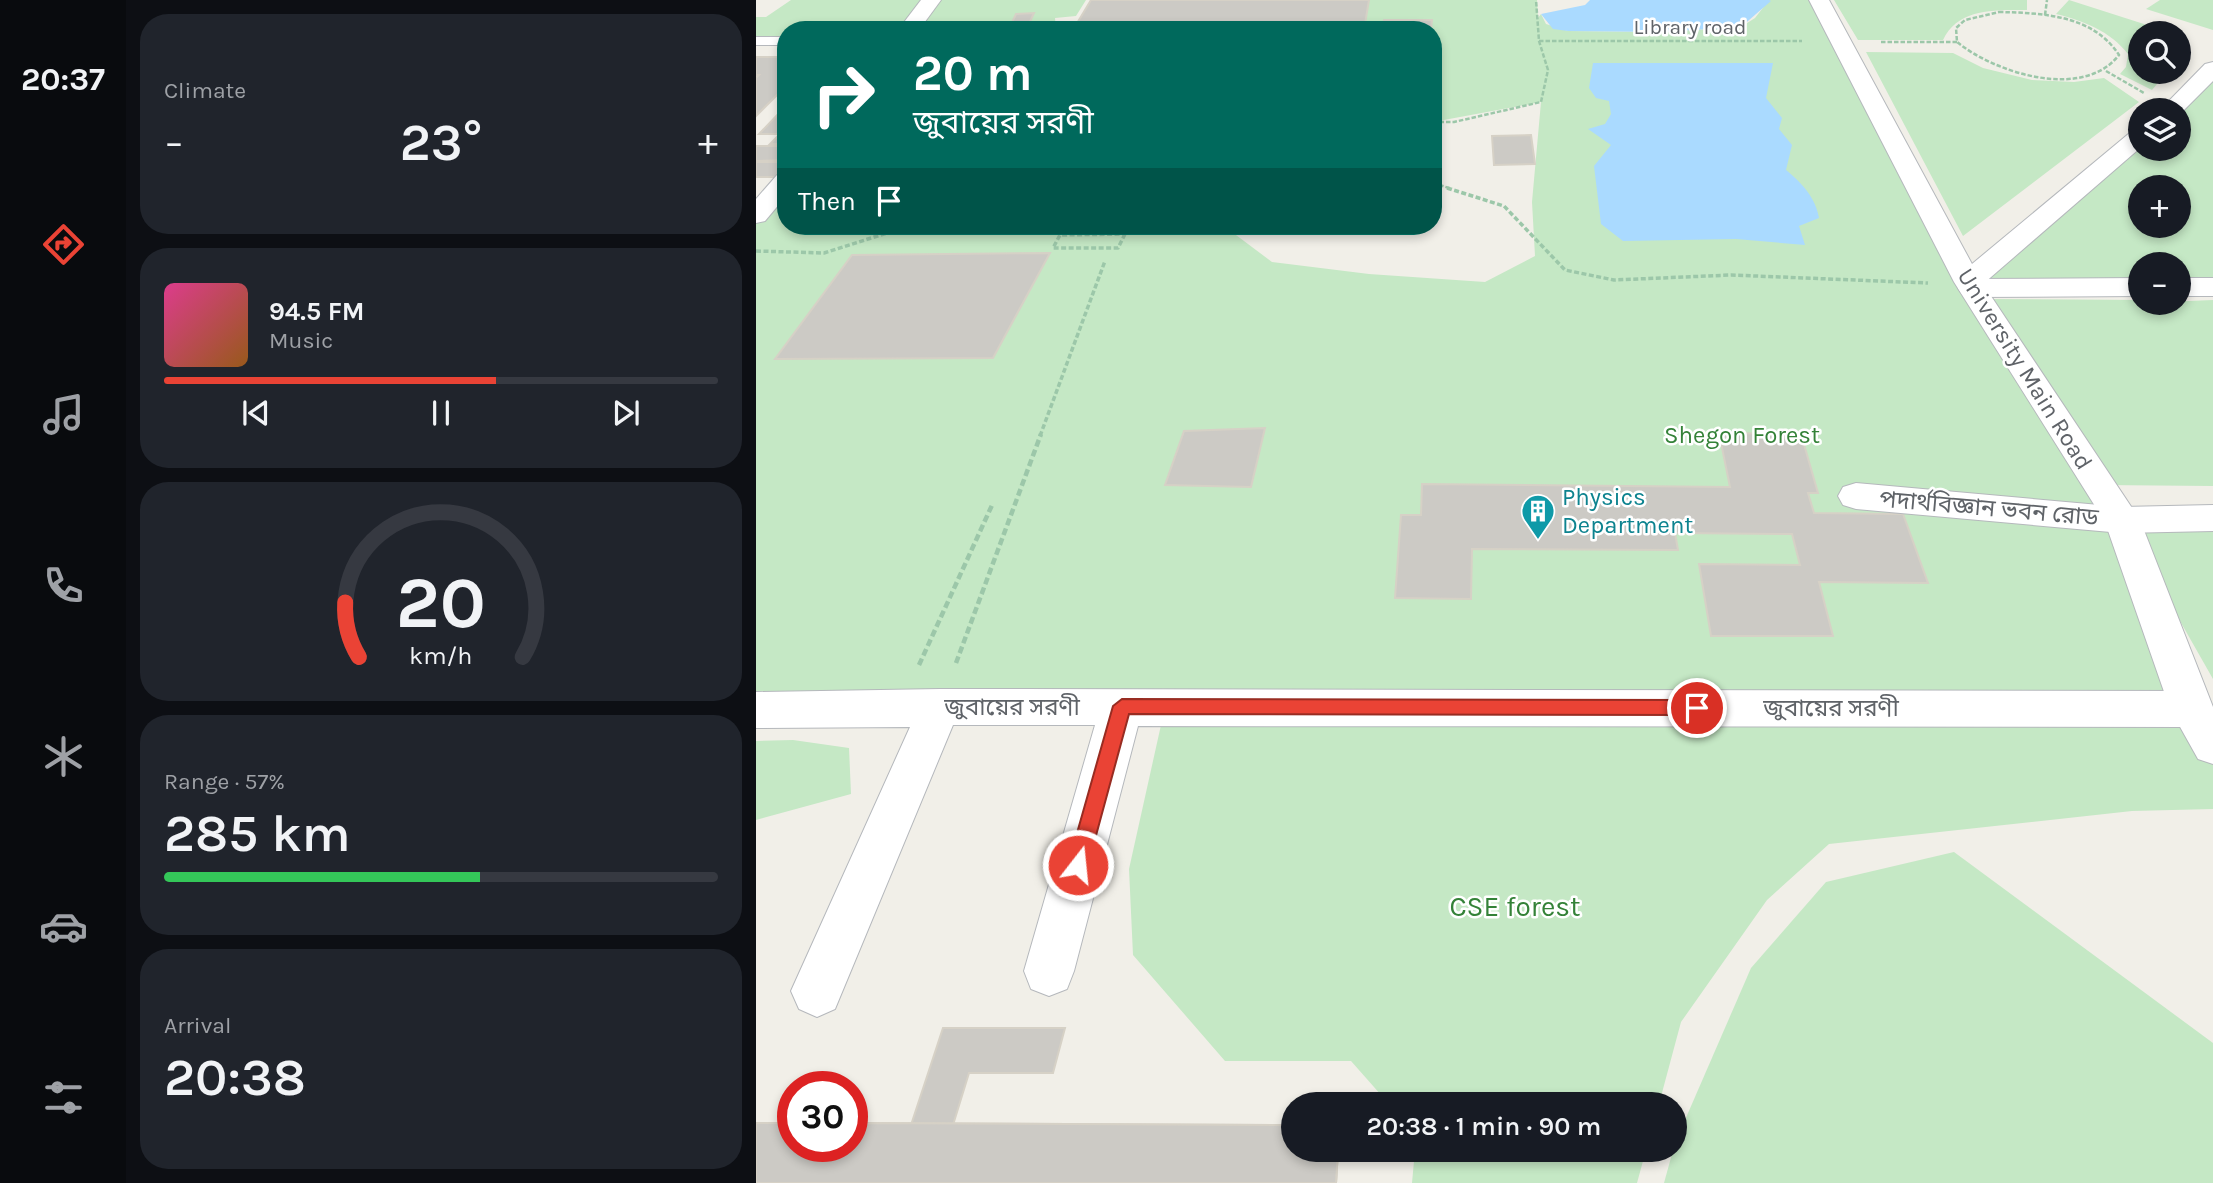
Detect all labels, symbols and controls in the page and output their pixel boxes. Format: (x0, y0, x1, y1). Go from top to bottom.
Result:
street label: Library road (1633, 15, 1747, 39)
map controls (2128, 21, 2191, 315)
button: search (2128, 21, 2191, 84)
text: 20 m (913, 45, 1033, 102)
icon: right (798, 49, 889, 140)
text: 20:37 (21, 61, 105, 98)
text: Climate (164, 77, 246, 104)
button: layers (2128, 98, 2191, 161)
text: জুবায়ের সরণী (913, 104, 1094, 141)
text: 23° (400, 112, 482, 173)
text: − (164, 120, 184, 165)
text: + (698, 120, 718, 165)
button: + (2128, 175, 2191, 238)
icon: arrive (870, 182, 908, 220)
text: Then (798, 186, 856, 217)
icon: directions (39, 220, 88, 269)
button: − (2128, 252, 2191, 315)
street label: University Main Road (1952, 263, 2098, 475)
text: 94.5 FM (269, 296, 365, 327)
text: Music (269, 327, 333, 354)
icon: music (39, 390, 88, 439)
icon: previous (237, 394, 275, 432)
icon: pause (422, 394, 460, 432)
icon: next (607, 394, 645, 432)
park label: Shegon Forest (1664, 421, 1820, 449)
place label: Physics Department (1562, 483, 1693, 539)
street label: পদার্থবিজ্ঞান ভবন রোড (1878, 483, 2101, 532)
building icon: Physics Department (1519, 492, 1557, 541)
icon: phone (39, 561, 88, 610)
text: 20 (396, 561, 486, 646)
text: km/h (409, 641, 473, 670)
pin (1667, 678, 1727, 738)
icon: arrive (1678, 689, 1716, 727)
street label: জুবায়ের সরণী (943, 693, 1080, 721)
street label: জুবায়ের সরণী (1762, 694, 1899, 722)
icon: climate (39, 732, 88, 781)
text: Range · 57% (164, 768, 285, 795)
text: 285 km (164, 803, 351, 864)
position arrow (1041, 828, 1115, 902)
park label: CSE forest (1449, 890, 1581, 923)
icon: car (39, 902, 88, 951)
text: Arrival (164, 1012, 231, 1039)
text: 20:38 (164, 1047, 306, 1108)
speed limit sign: 30 (777, 1071, 868, 1162)
icon: filters (39, 1073, 88, 1122)
text: 20:38 · 1 min · 90 m (1367, 1111, 1601, 1142)

